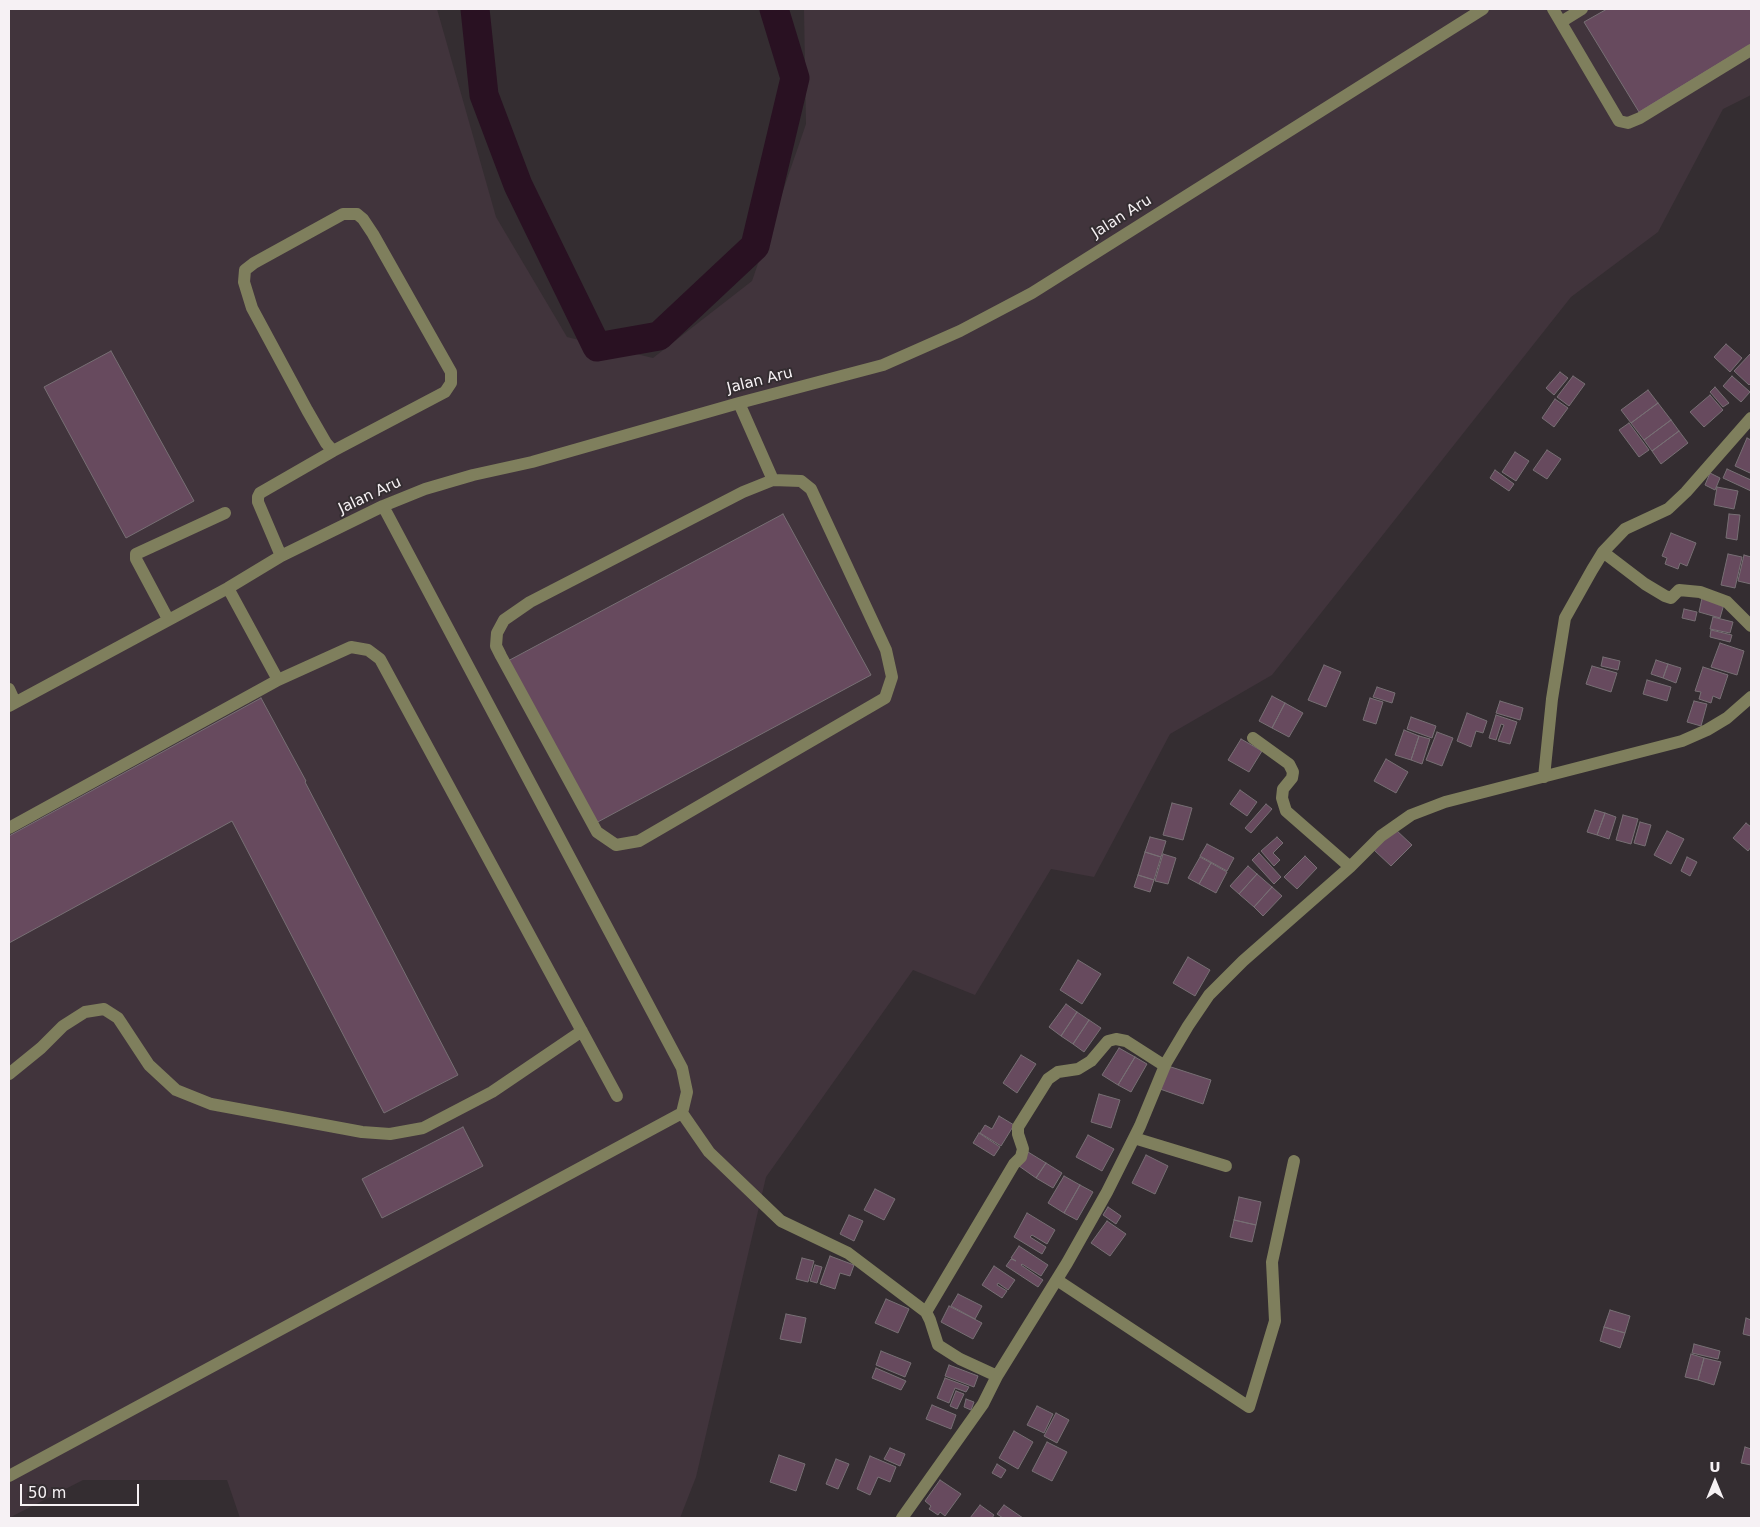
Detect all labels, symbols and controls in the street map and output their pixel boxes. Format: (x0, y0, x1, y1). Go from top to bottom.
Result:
street label: Jalan Aru (1089, 192, 1155, 242)
street label: Jalan Aru (725, 364, 795, 398)
street label: Jalan Aru (336, 474, 404, 518)
north arrow (1690, 1457, 1740, 1507)
text: U (1709, 1459, 1721, 1475)
scale bar (22, 1474, 141, 1506)
text: 50 m (28, 1484, 66, 1502)

